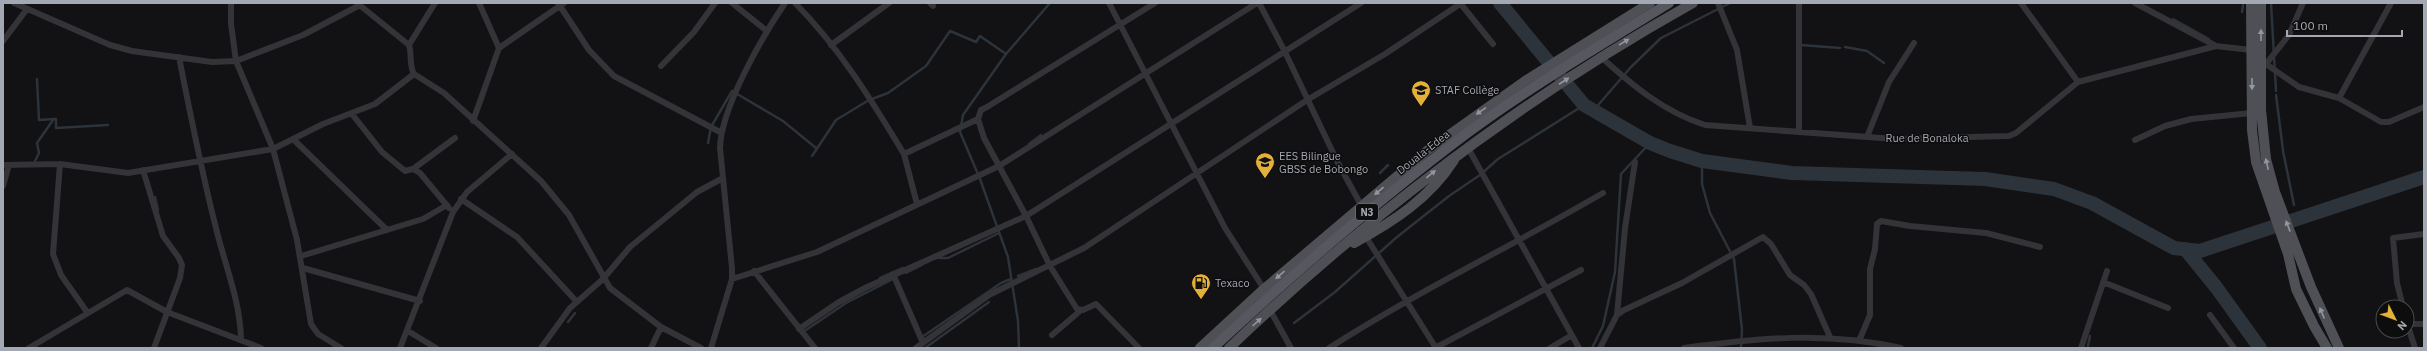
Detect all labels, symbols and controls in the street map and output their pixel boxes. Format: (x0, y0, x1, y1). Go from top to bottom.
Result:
scale bar (2287, 12, 2402, 38)
text: 100 m (2293, 18, 2328, 33)
one-way arrow (2258, 28, 2264, 41)
one-way arrow (1618, 39, 1630, 46)
one-way arrow (1559, 77, 1569, 85)
one-way arrow (2249, 78, 2255, 91)
school or university icon: STAF Collège (1410, 79, 1432, 107)
place label: STAF Collège (1435, 83, 1499, 97)
one-way arrow (1476, 107, 1486, 115)
street label: Douala-Edea (1394, 127, 1452, 177)
street label: Rue de Bonaloka (1885, 131, 1969, 145)
place label: EES Bilingue GBSS de Bobongo (1279, 149, 1368, 176)
school or university icon: EES Bilingue GBSS de Bobongo (1254, 151, 1276, 179)
one-way arrow (2264, 158, 2270, 171)
one-way arrow (1426, 170, 1437, 179)
one-way arrow (1373, 186, 1384, 195)
road number: N3 (1356, 204, 1378, 220)
one-way arrow (2285, 219, 2291, 231)
one-way arrow (1275, 270, 1285, 280)
fuel station icon: Texaco (1190, 272, 1212, 300)
place label: Texaco (1215, 276, 1250, 290)
north arrow (2375, 299, 2415, 339)
one-way arrow (2319, 307, 2325, 318)
one-way arrow (1252, 317, 1262, 326)
text: N (2395, 318, 2410, 333)

